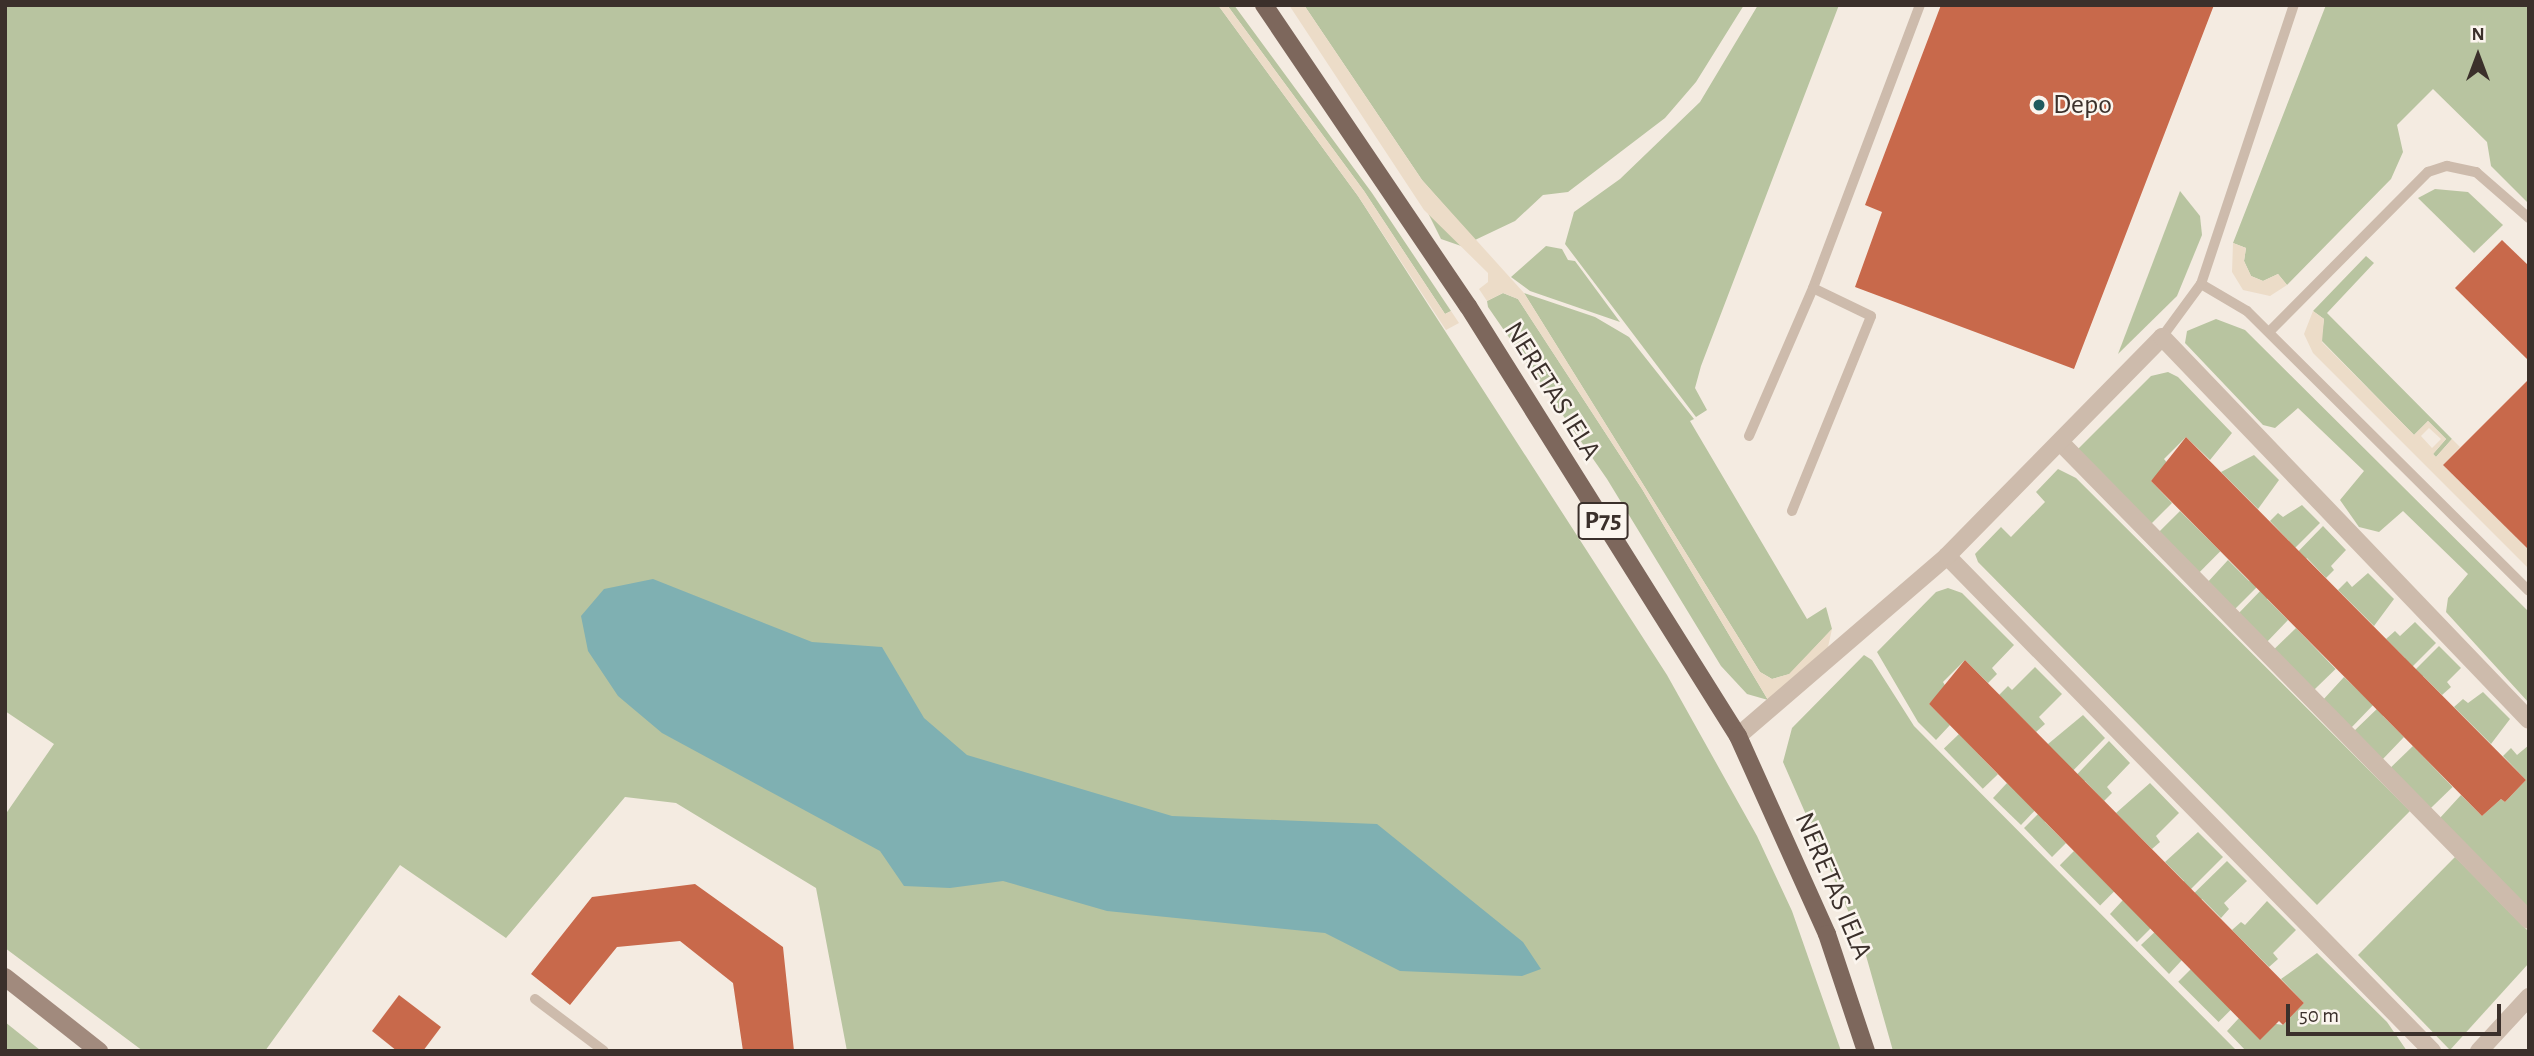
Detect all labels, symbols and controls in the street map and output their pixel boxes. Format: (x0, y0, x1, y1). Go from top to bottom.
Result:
north arrow (2443, 21, 2513, 91)
text: N (2471, 25, 2485, 44)
place label: Depo (2053, 88, 2112, 122)
marker: Depo (2031, 97, 2047, 113)
street label: NERETAS IELA (1496, 316, 1608, 466)
road number: P75 (1577, 499, 1629, 544)
street label: NERETAS IELA (1787, 807, 1879, 965)
scale bar (2289, 990, 2504, 1034)
text: 50 m (2299, 1005, 2339, 1026)

